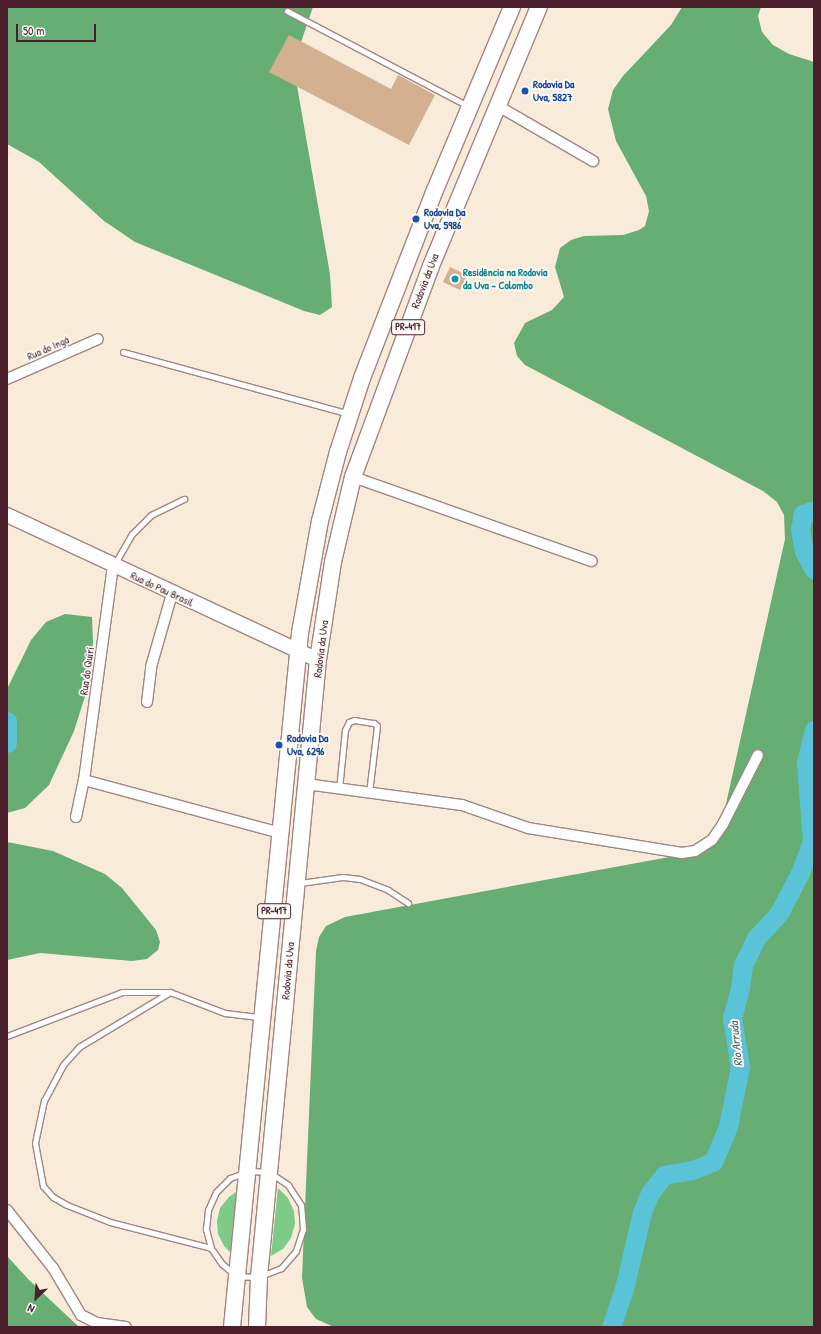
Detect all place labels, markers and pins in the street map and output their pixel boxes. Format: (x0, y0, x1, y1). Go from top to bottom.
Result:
place label: Rodovia Da Uva, 5827 (533, 78, 574, 104)
marker: Rodovia Da Uva, 5827 (520, 86, 530, 96)
place label: Rodovia Da Uva, 5986 (424, 206, 465, 232)
marker: Rodovia Da Uva, 5986 (411, 214, 421, 224)
place label: Residência na Rodovia da Uva - Colombo (463, 266, 547, 292)
marker: Residência na Rodovia da Uva - Colombo (450, 274, 460, 284)
place label: Rodovia Da Uva, 6296 (287, 732, 328, 758)
marker: Rodovia Da Uva, 6296 (274, 740, 284, 750)

